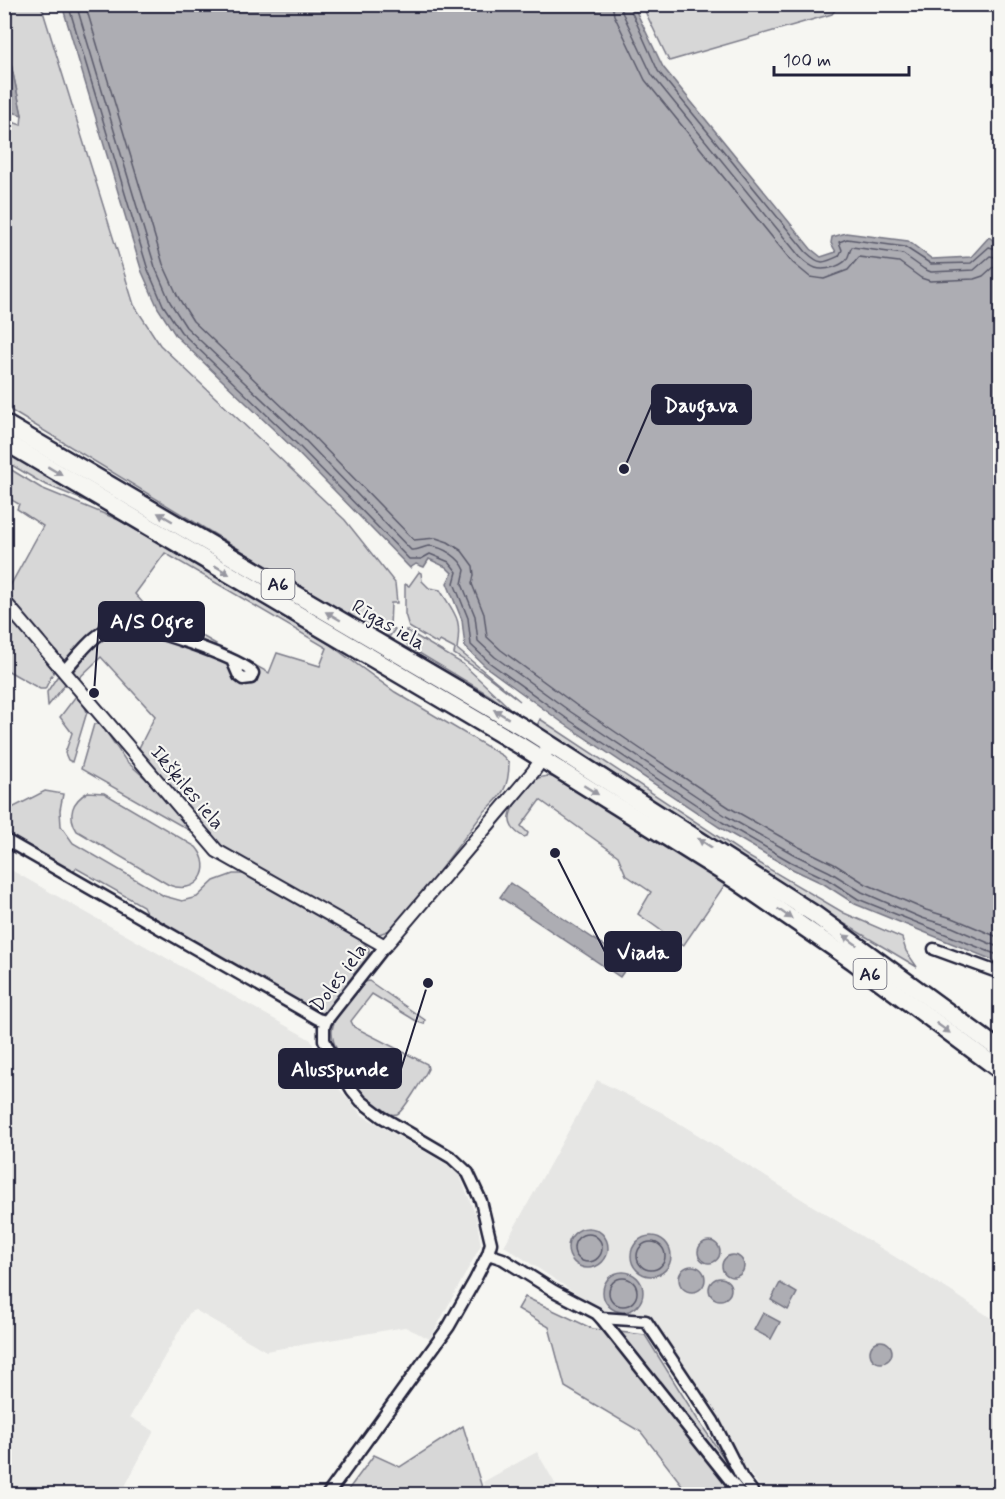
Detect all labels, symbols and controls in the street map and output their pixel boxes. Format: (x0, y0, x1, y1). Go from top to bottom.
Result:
scale bar (774, 39, 909, 77)
text: 100 m (783, 49, 831, 73)
callout: Daugava (652, 385, 751, 424)
text: Daugava (664, 392, 739, 422)
one-way arrow (47, 465, 63, 476)
one-way arrow (156, 512, 173, 522)
one-way arrow (214, 565, 230, 576)
road number: A6 (262, 569, 294, 599)
street label: Rīgas iela (347, 593, 430, 657)
callout: A/S Ogre (99, 602, 204, 641)
text: A/S Ogre (110, 608, 194, 638)
one-way arrow (325, 610, 341, 621)
one-way arrow (493, 709, 509, 720)
street label: Ikšķiles iela (144, 740, 230, 836)
one-way arrow (583, 784, 599, 795)
one-way arrow (698, 837, 714, 849)
one-way arrow (776, 908, 792, 920)
callout: Viada (605, 932, 681, 971)
one-way arrow (843, 935, 858, 947)
street label: Doles iela (305, 938, 374, 1018)
text: Viada (617, 939, 670, 967)
road number: A6 (854, 959, 886, 989)
one-way arrow (935, 1022, 951, 1034)
callout: Alusspunde (279, 1049, 401, 1088)
text: Alusspunde (291, 1056, 390, 1084)

